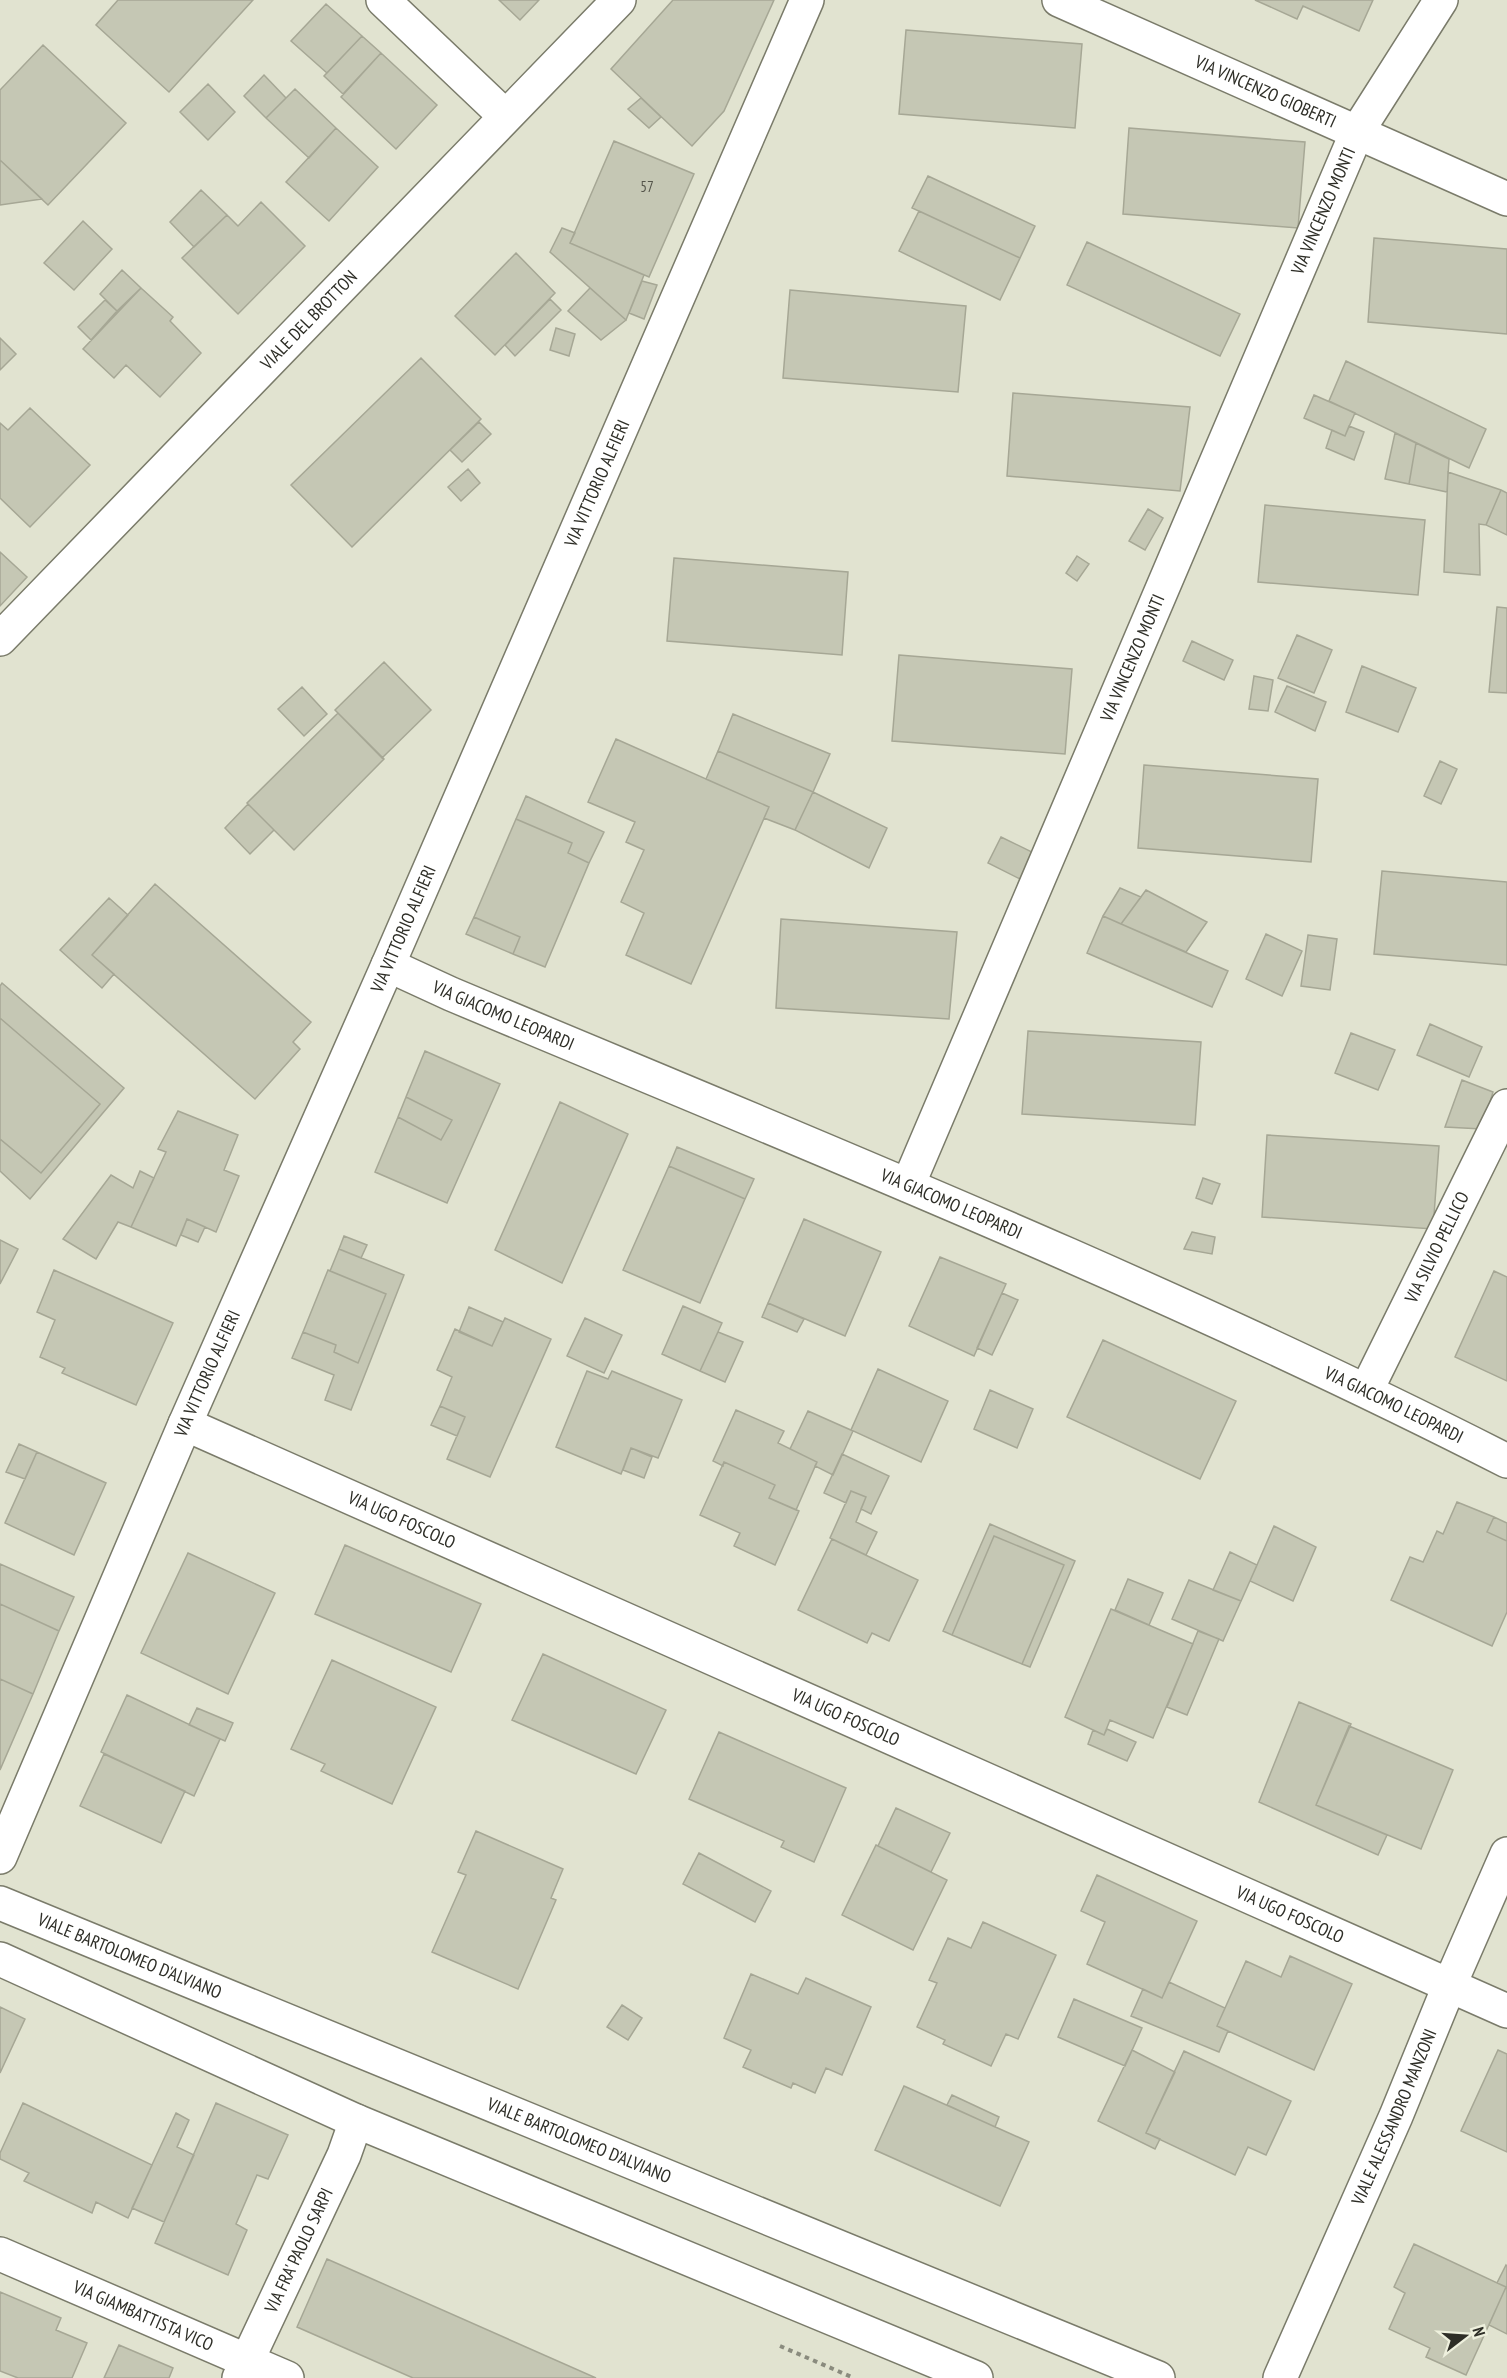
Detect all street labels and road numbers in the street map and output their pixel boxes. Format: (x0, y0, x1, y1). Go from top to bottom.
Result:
street label: VIA VINCENZO GIOBERTI (1191, 49, 1340, 133)
street label: VIA VINCENZO MONTI (1285, 143, 1360, 279)
street label: VIALE DEL BROTTON (255, 265, 362, 375)
street label: VIA VITTORIO ALFIERI (559, 416, 634, 551)
street label: VIA VINCENZO MONTI (1095, 591, 1170, 726)
street label: VIA VITTORIO ALFIERI (365, 862, 441, 997)
street label: VIA GIACOMO LEOPARDI (428, 975, 578, 1055)
street label: VIA GIACOMO LEOPARDI (876, 1163, 1026, 1244)
street label: VIA SILVIO PELLICO (1399, 1188, 1474, 1307)
street label: VIA VITTORIO ALFIERI (168, 1306, 245, 1441)
street label: VIA GIACOMO LEOPARDI (1320, 1361, 1467, 1448)
street label: VIA UGO FOSCOLO (343, 1485, 459, 1554)
street label: VIA UGO FOSCOLO (788, 1683, 903, 1751)
street label: VIA UGO FOSCOLO (1232, 1880, 1348, 1948)
street label: VIALE BARTOLOMEO D'ALVIANO (33, 1907, 225, 2004)
street label: VIALE ALESSANDRO MANZONI (1346, 2025, 1441, 2209)
street label: VIALE BARTOLOMEO D'ALVIANO (483, 2092, 675, 2188)
street label: VIA FRA' PAOLO SARPI (259, 2184, 338, 2317)
street label: VIA GIAMBATTISTA VICO (69, 2275, 217, 2356)

